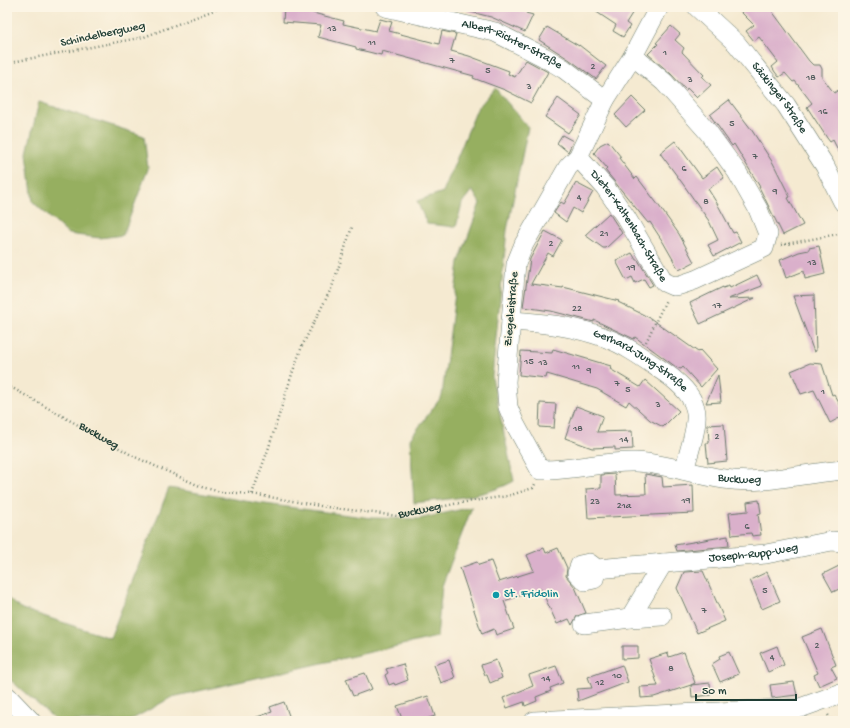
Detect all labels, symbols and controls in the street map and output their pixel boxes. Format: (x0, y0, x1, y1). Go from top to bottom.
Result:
street label: Albert-Richter-Straße (460, 18, 565, 73)
street label: Schindelbergweg (59, 19, 147, 51)
house number: 13 (326, 23, 337, 35)
house number: 11 (367, 37, 376, 49)
house number: 1 (662, 47, 667, 59)
house number: 7 (448, 55, 455, 67)
street label: Säckinger Straße (748, 60, 810, 137)
house number: 2 (591, 61, 596, 73)
house number: 5 (485, 65, 491, 77)
house number: 18 (805, 72, 816, 84)
house number: 3 (686, 74, 693, 86)
house number: 3 (525, 81, 532, 93)
house number: 16 (817, 106, 828, 118)
house number: 5 (729, 118, 735, 130)
house number: 7 (751, 151, 758, 163)
house number: 6 (681, 163, 687, 175)
street label: Dieter-Kaltenbach-Straße (586, 167, 670, 285)
house number: 9 (771, 186, 778, 198)
house number: 4 (577, 192, 582, 204)
house number: 8 (703, 196, 709, 208)
house number: 21 (600, 228, 608, 240)
house number: 2 (549, 238, 554, 250)
house number: 13 (806, 257, 817, 269)
house number: 19 (625, 262, 636, 274)
street label: Ziegeleistraße (502, 270, 522, 347)
house number: 17 (711, 300, 722, 312)
house number: 22 (572, 303, 582, 315)
street label: Gerhard-Jung-Straße (591, 327, 691, 396)
house number: 15 (523, 356, 534, 368)
house number: 13 (537, 357, 548, 369)
house number: 11 (571, 361, 580, 373)
house number: 9 (585, 365, 592, 377)
house number: 7 (613, 378, 620, 390)
house number: 5 (625, 384, 631, 396)
house number: 1 (820, 386, 825, 398)
house number: 3 (654, 399, 661, 411)
street label: Buckweg (75, 419, 121, 453)
house number: 18 (572, 423, 583, 435)
house number: 2 (715, 431, 720, 443)
house number: 14 (619, 434, 629, 446)
street label: Buckweg (716, 471, 762, 488)
house number: 19 (680, 495, 691, 507)
house number: 23 (590, 496, 600, 508)
street label: Buckweg (396, 500, 443, 523)
house number: 21a (617, 500, 632, 512)
house number: 6 (744, 521, 750, 533)
street label: Joseph-Rupp-Weg (708, 541, 800, 566)
house number: 5 (762, 585, 768, 597)
place label: St. Fridolin (504, 588, 559, 602)
marker: St. Fridolin (491, 590, 501, 600)
house number: 7 (700, 605, 707, 617)
house number: 2 (815, 640, 820, 652)
house number: 4 (770, 652, 775, 664)
house number: 8 (668, 663, 674, 675)
house number: 10 (611, 670, 622, 682)
house number: 14 (541, 673, 551, 685)
scale bar (696, 676, 796, 702)
house number: 12 (595, 677, 605, 689)
text: 50 m (702, 685, 727, 699)

